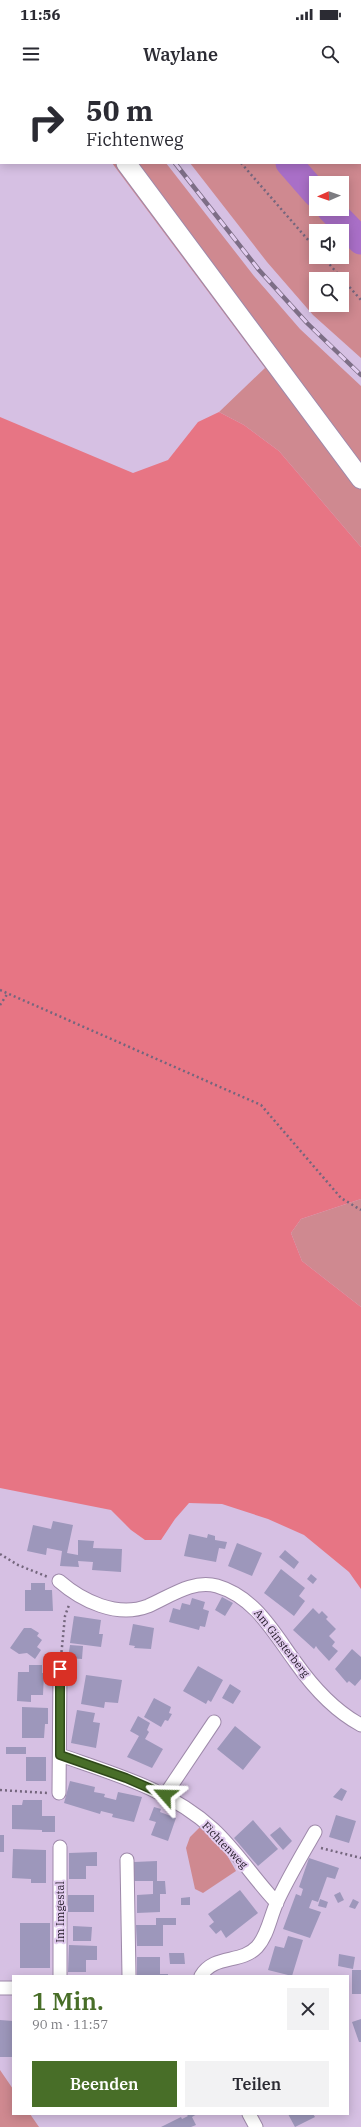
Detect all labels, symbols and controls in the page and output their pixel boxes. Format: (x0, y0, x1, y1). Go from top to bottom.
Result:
text: 11:56 (20, 5, 61, 24)
icon: menu (20, 43, 42, 65)
text: Waylane (143, 43, 218, 66)
icon: search (319, 43, 341, 65)
text: 50 m (86, 92, 153, 129)
icon: right (20, 96, 72, 148)
text: Fichtenweg (86, 128, 184, 151)
north arrow (309, 176, 349, 216)
map controls (309, 176, 349, 312)
button: sound (309, 224, 349, 264)
button: search (309, 272, 349, 312)
street label: Am Ginsterberg (251, 1606, 313, 1680)
pin (43, 1652, 77, 1686)
icon: arrive (49, 1658, 71, 1680)
position arrow (144, 1774, 186, 1816)
street label: Fichtenweg (199, 1819, 251, 1871)
street label: Im Imgestal (53, 1881, 67, 1943)
text: 1 Min. (32, 1985, 104, 2017)
button: close (287, 1988, 329, 2030)
text: 90 m · 11:57 (32, 2016, 108, 2033)
button: Beenden (32, 2061, 177, 2107)
button: Teilen (185, 2061, 329, 2107)

